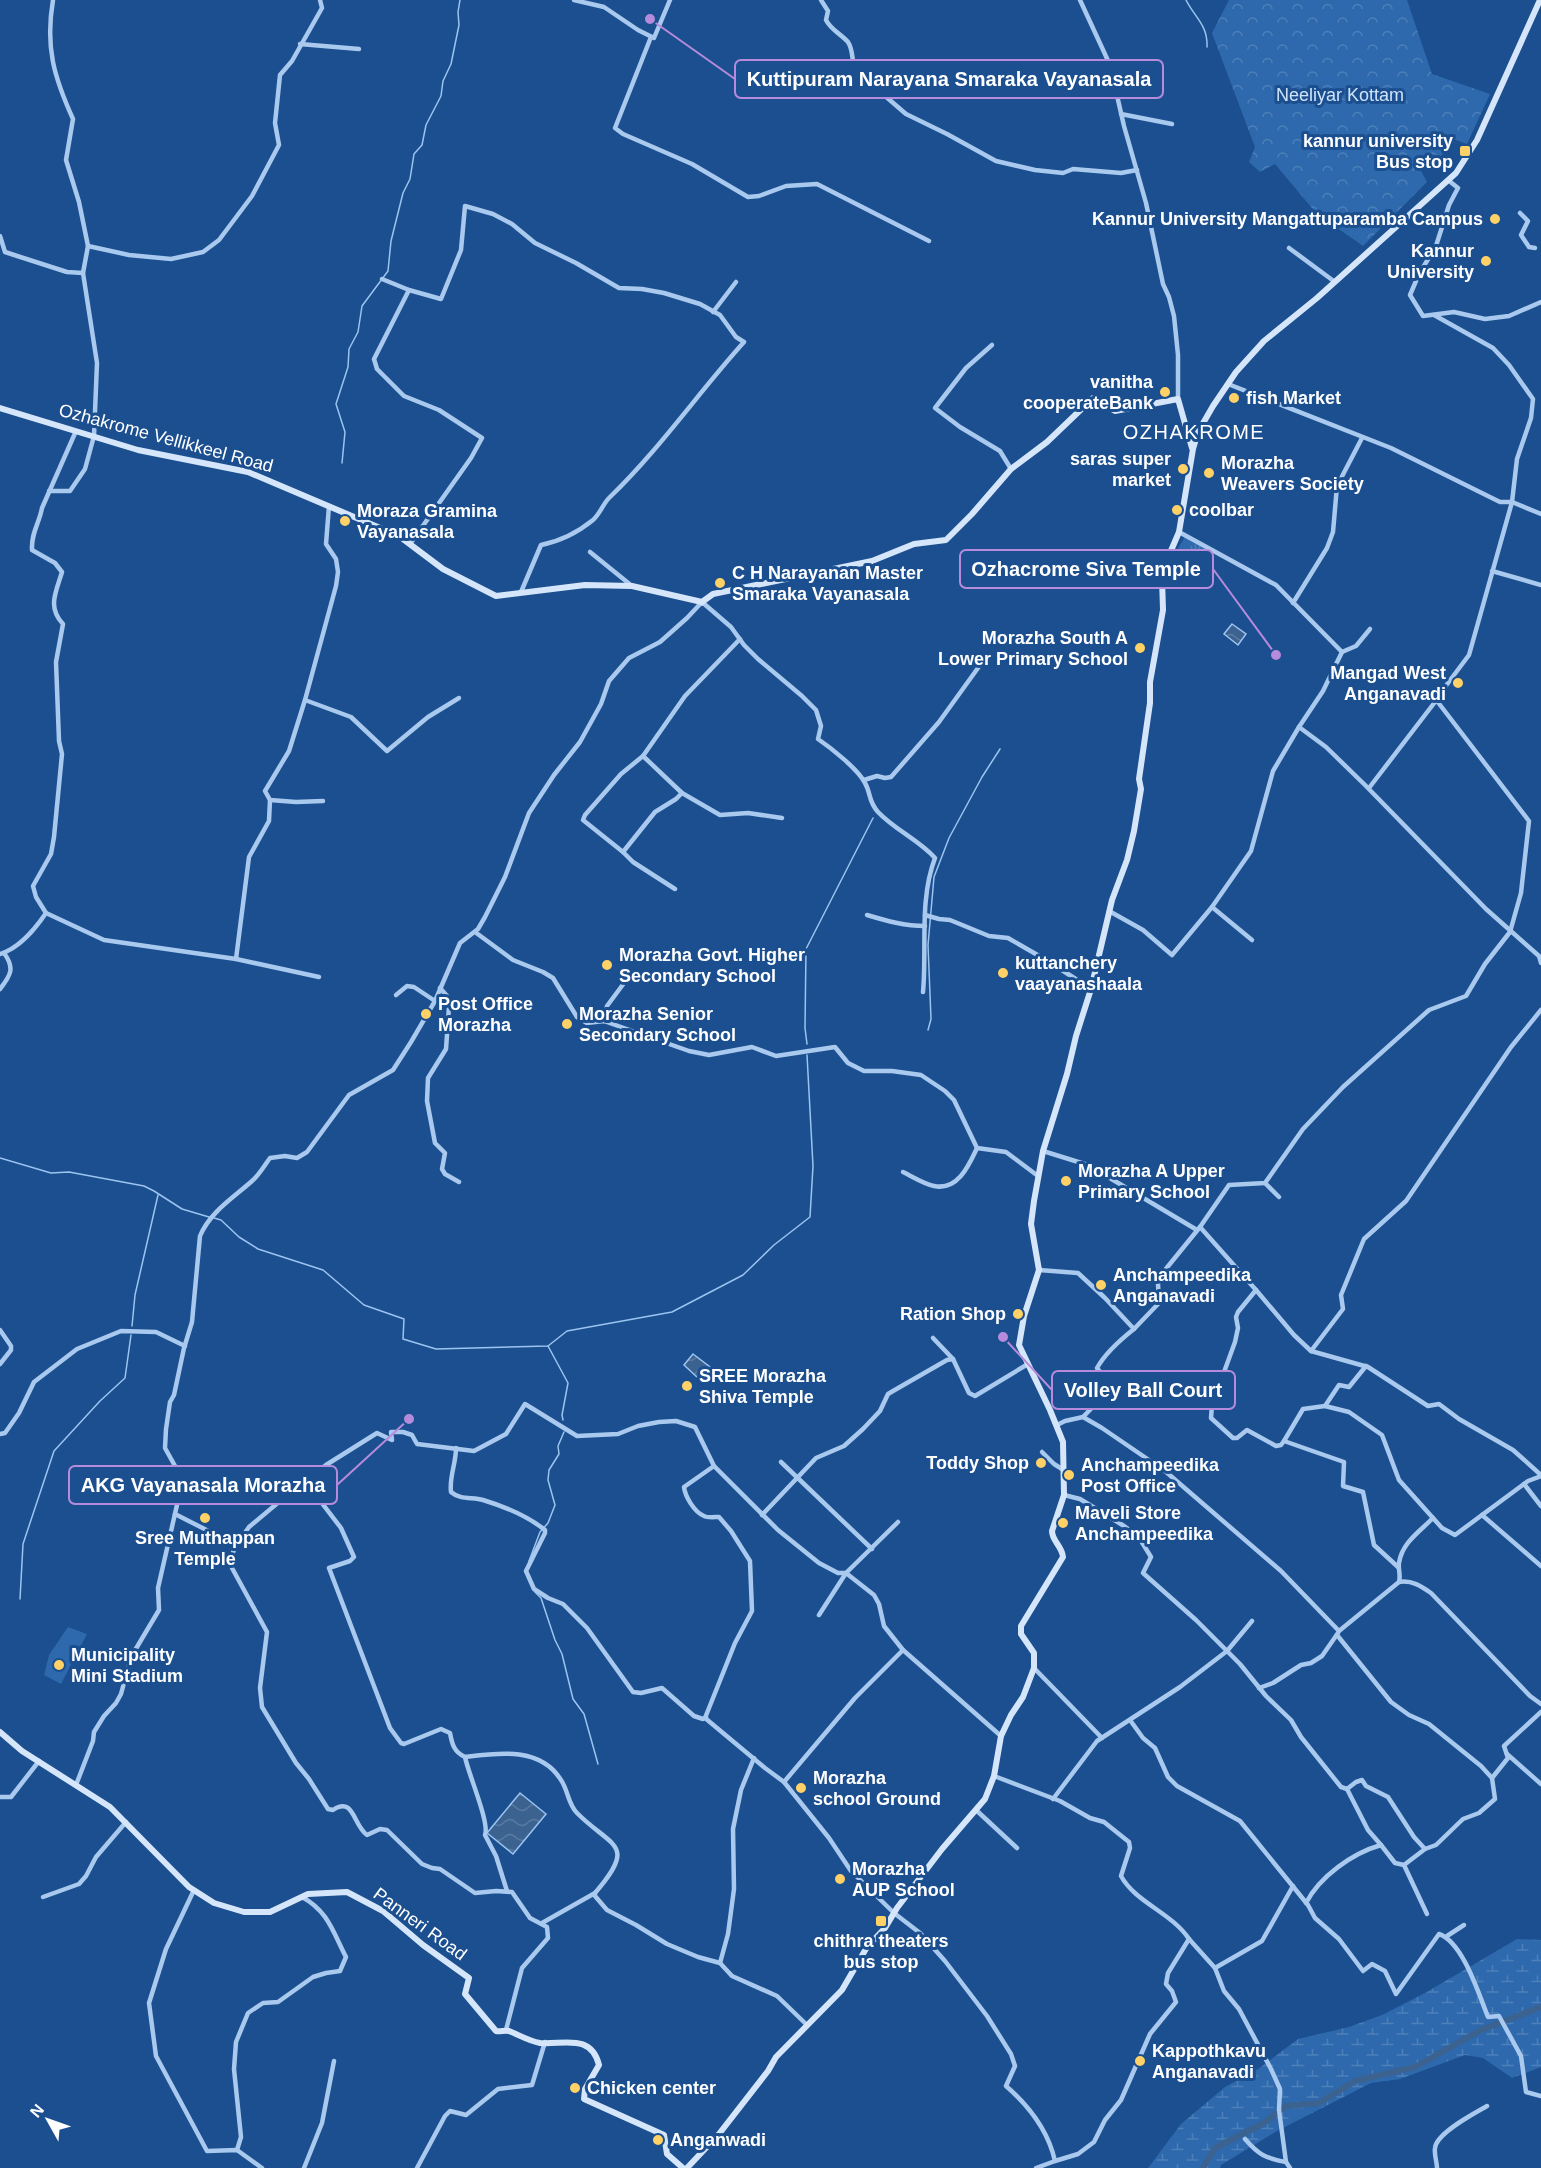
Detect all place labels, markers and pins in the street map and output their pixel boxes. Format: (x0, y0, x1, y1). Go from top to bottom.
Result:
callout: Kuttipuram Narayana Smaraka Vayanasala (735, 60, 1163, 98)
place label: kannur university Bus stop (1303, 131, 1453, 172)
marker: kannur university Bus stop (1458, 144, 1472, 158)
place label: Kannur University Mangattuparamba Campus (1092, 209, 1483, 229)
marker: Kannur University Mangattuparamba Campus (1488, 212, 1502, 226)
place label: Kannur University (1387, 241, 1474, 282)
marker: Kannur University (1479, 254, 1493, 268)
place label: vanitha cooperateBank (1023, 372, 1154, 413)
marker: vanitha cooperateBank (1158, 385, 1172, 399)
place label: fish Market (1246, 388, 1341, 408)
marker: fish Market (1227, 391, 1241, 405)
place label: saras super market (1070, 449, 1171, 490)
place label: Morazha Weavers Society (1221, 453, 1364, 494)
marker: saras super market (1176, 462, 1190, 476)
marker: Morazha Weavers Society (1202, 466, 1216, 480)
place label: coolbar (1189, 500, 1254, 520)
place label: Moraza Gramina Vayanasala (357, 501, 498, 542)
marker: coolbar (1170, 503, 1184, 517)
marker: Moraza Gramina Vayanasala (338, 514, 352, 528)
callout: Ozhacrome Siva Temple (960, 550, 1213, 588)
place label: C H Narayanan Master Smaraka Vayanasala (732, 563, 923, 604)
marker: C H Narayanan Master Smaraka Vayanasala (713, 576, 727, 590)
place label: Morazha South A Lower Primary School (938, 628, 1128, 669)
marker: Morazha South A Lower Primary School (1133, 641, 1147, 655)
place label: Mangad West Anganavadi (1330, 663, 1446, 704)
marker: Mangad West Anganavadi (1451, 676, 1465, 690)
place label: Morazha Govt. Higher Secondary School (619, 945, 805, 986)
place label: kuttanchery vaayanashaala (1015, 953, 1143, 994)
marker: Morazha Govt. Higher Secondary School (600, 958, 614, 972)
marker: kuttanchery vaayanashaala (996, 966, 1010, 980)
place label: Post Office Morazha (438, 994, 533, 1035)
place label: Morazha Senior Secondary School (579, 1004, 736, 1045)
marker: Post Office Morazha (419, 1007, 433, 1021)
marker: Morazha Senior Secondary School (560, 1017, 574, 1031)
place label: Morazha A Upper Primary School (1078, 1161, 1225, 1202)
marker: Morazha A Upper Primary School (1059, 1174, 1073, 1188)
place label: Anchampeedika Anganavadi (1113, 1265, 1252, 1306)
marker: Anchampeedika Anganavadi (1094, 1278, 1108, 1292)
place label: Ration Shop (900, 1304, 1006, 1324)
marker: Ration Shop (1011, 1307, 1025, 1321)
place label: SREE Morazha Shiva Temple (699, 1366, 827, 1407)
callout: Volley Ball Court (1052, 1371, 1235, 1409)
marker: SREE Morazha Shiva Temple (680, 1379, 694, 1393)
place label: Toddy Shop (926, 1453, 1029, 1473)
place label: Anchampeedika Post Office (1081, 1455, 1220, 1496)
marker: Toddy Shop (1034, 1456, 1048, 1470)
callout: AKG Vayanasala Morazha (69, 1466, 337, 1504)
marker: Anchampeedika Post Office (1062, 1468, 1076, 1482)
place label: Maveli Store Anchampeedika (1075, 1503, 1214, 1544)
marker: Sree Muthappan Temple (198, 1511, 212, 1525)
marker: Maveli Store Anchampeedika (1056, 1516, 1070, 1530)
place label: Sree Muthappan Temple (135, 1528, 275, 1569)
place label: Municipality Mini Stadium (71, 1645, 183, 1686)
marker: Municipality Mini Stadium (52, 1658, 66, 1672)
place label: Morazha school Ground (813, 1768, 941, 1809)
marker: Morazha school Ground (794, 1781, 808, 1795)
place label: Morazha AUP School (852, 1859, 955, 1900)
marker: Morazha AUP School (833, 1872, 847, 1886)
marker: chithra theaters bus stop (874, 1914, 888, 1928)
place label: chithra theaters bus stop (813, 1931, 949, 1972)
place label: Kappothkavu Anganavadi (1152, 2041, 1266, 2082)
marker: Kappothkavu Anganavadi (1133, 2054, 1147, 2068)
place label: Chicken center (587, 2078, 716, 2098)
marker: Chicken center (568, 2081, 582, 2095)
place label: Anganwadi (670, 2130, 766, 2150)
marker: Anganwadi (651, 2133, 665, 2147)

